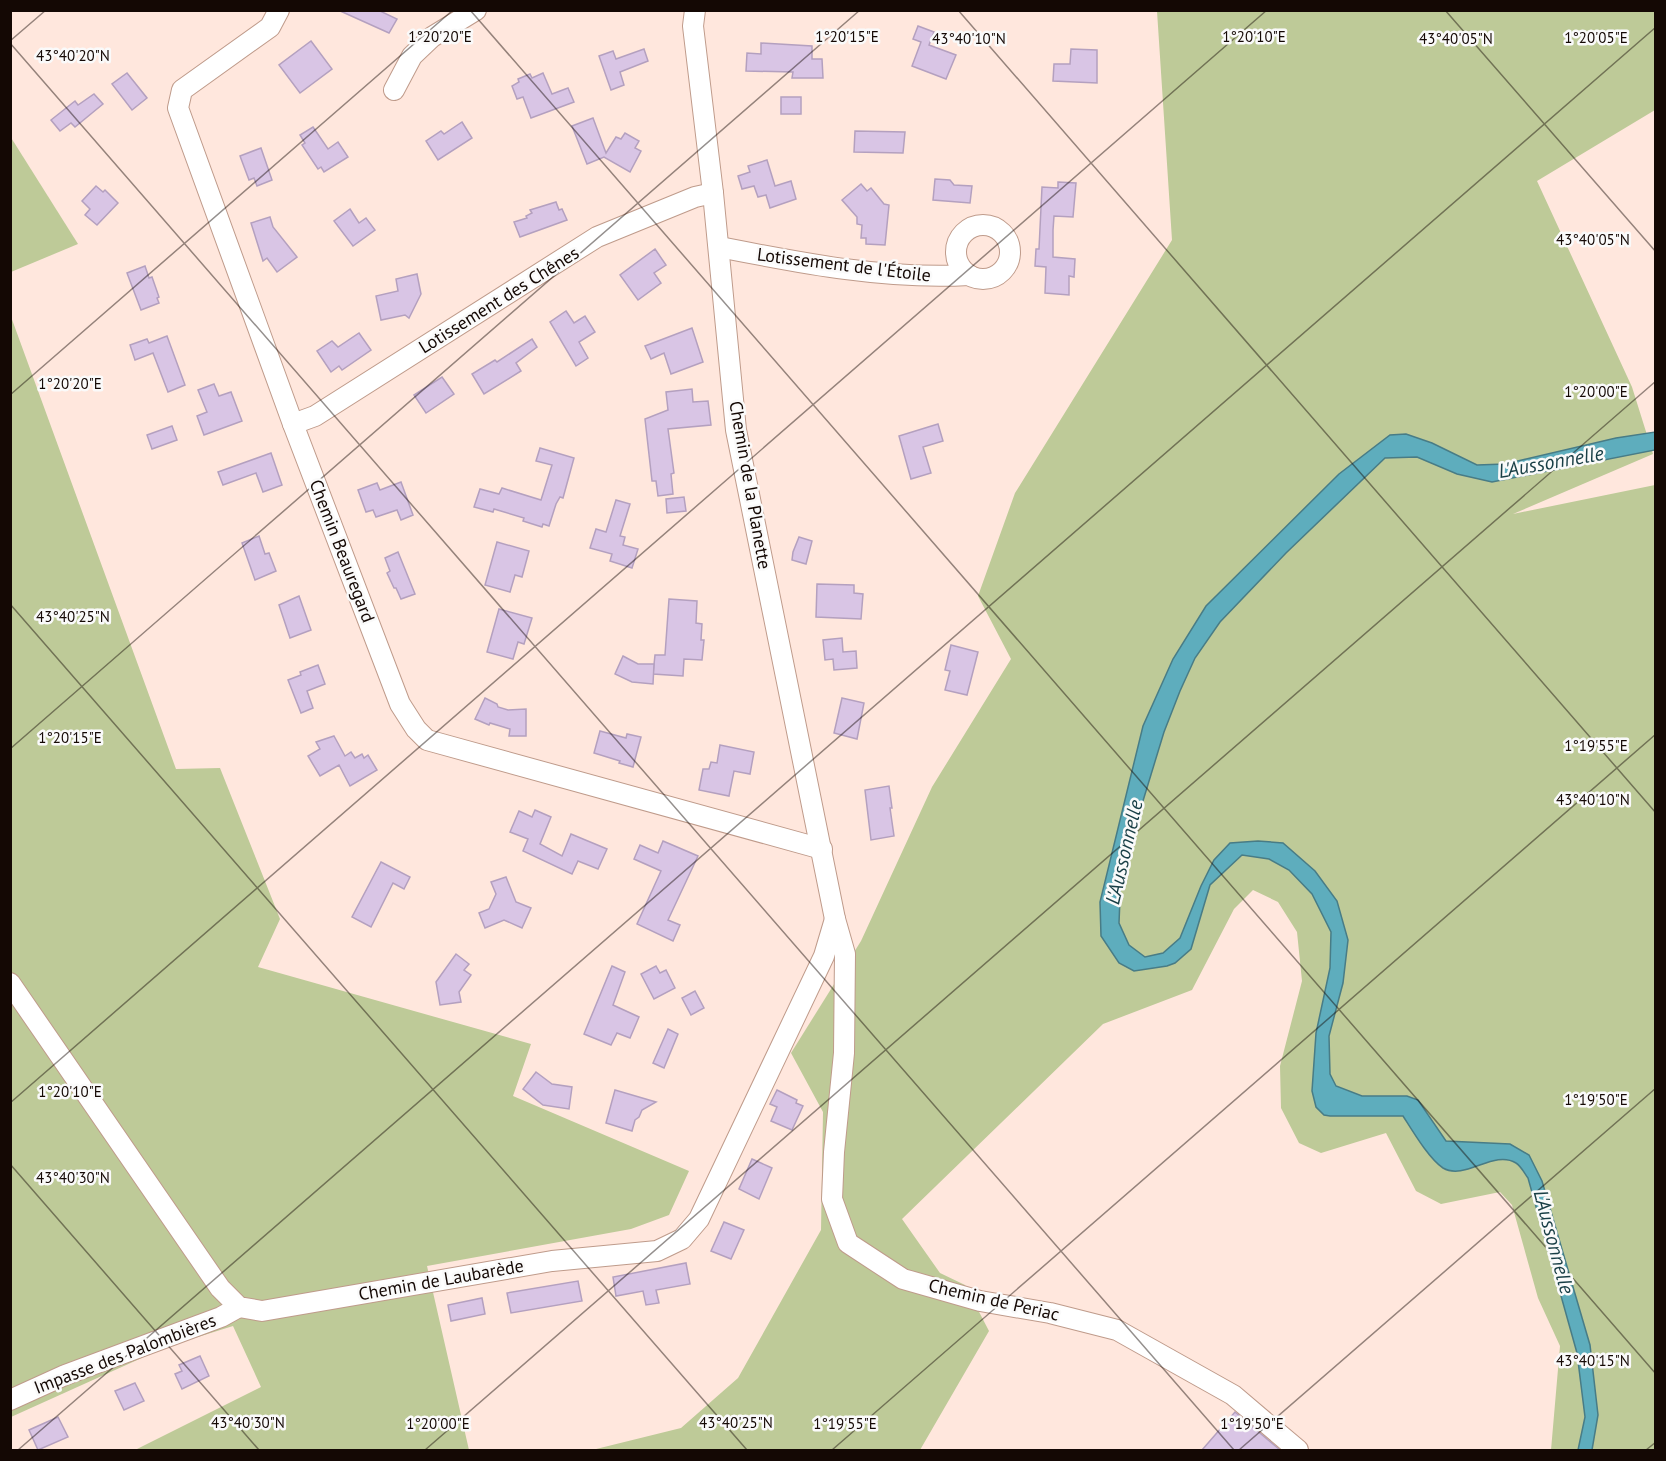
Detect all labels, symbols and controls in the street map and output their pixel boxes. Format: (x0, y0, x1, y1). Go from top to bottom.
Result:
text: 1°20'20"E (408, 27, 472, 46)
text: 1°20'15"E (815, 27, 879, 46)
text: 1°20'10"E (1222, 27, 1286, 46)
text: 1°20'05"E (1564, 28, 1628, 47)
text: 43°40'10"N (932, 29, 1006, 48)
text: 43°40'05"N (1419, 29, 1493, 48)
text: 43°40'20"N (36, 46, 110, 65)
text: 43°40'05"N (1556, 230, 1630, 249)
street label: Lotissement des Chênes (414, 241, 583, 358)
street label: Lotissement de l'Étoile (756, 242, 932, 287)
text: 1°20'20"E (38, 374, 102, 393)
text: 1°20'00"E (1564, 382, 1628, 401)
street label: Chemin de la Planette (724, 399, 777, 571)
water label: L'Aussonnelle (1496, 440, 1606, 484)
street label: Chemin Beauregard (305, 476, 380, 625)
text: 43°40'25"N (36, 607, 110, 626)
text: 1°20'15"E (38, 728, 102, 747)
text: 1°19'55"E (1564, 736, 1628, 755)
text: 43°40'10"N (1556, 790, 1630, 809)
water label: L'Aussonnelle (1099, 796, 1149, 907)
text: 1°20'10"E (38, 1082, 102, 1101)
text: 1°19'50"E (1564, 1090, 1628, 1109)
text: 43°40'30"N (36, 1168, 110, 1187)
water label: L'Aussonnelle (1528, 1187, 1581, 1298)
street label: Chemin de Laubarède (357, 1254, 525, 1305)
street label: Chemin de Periac (926, 1273, 1062, 1326)
street label: Impasse des Palombières (30, 1308, 219, 1399)
text: 43°40'15"N (1556, 1351, 1630, 1370)
text: 43°40'30"N (211, 1413, 285, 1432)
text: 43°40'25"N (699, 1413, 773, 1432)
text: 1°20'00"E (406, 1414, 470, 1433)
text: 1°19'55"E (813, 1414, 877, 1433)
text: 1°19'50"E (1220, 1414, 1284, 1433)

